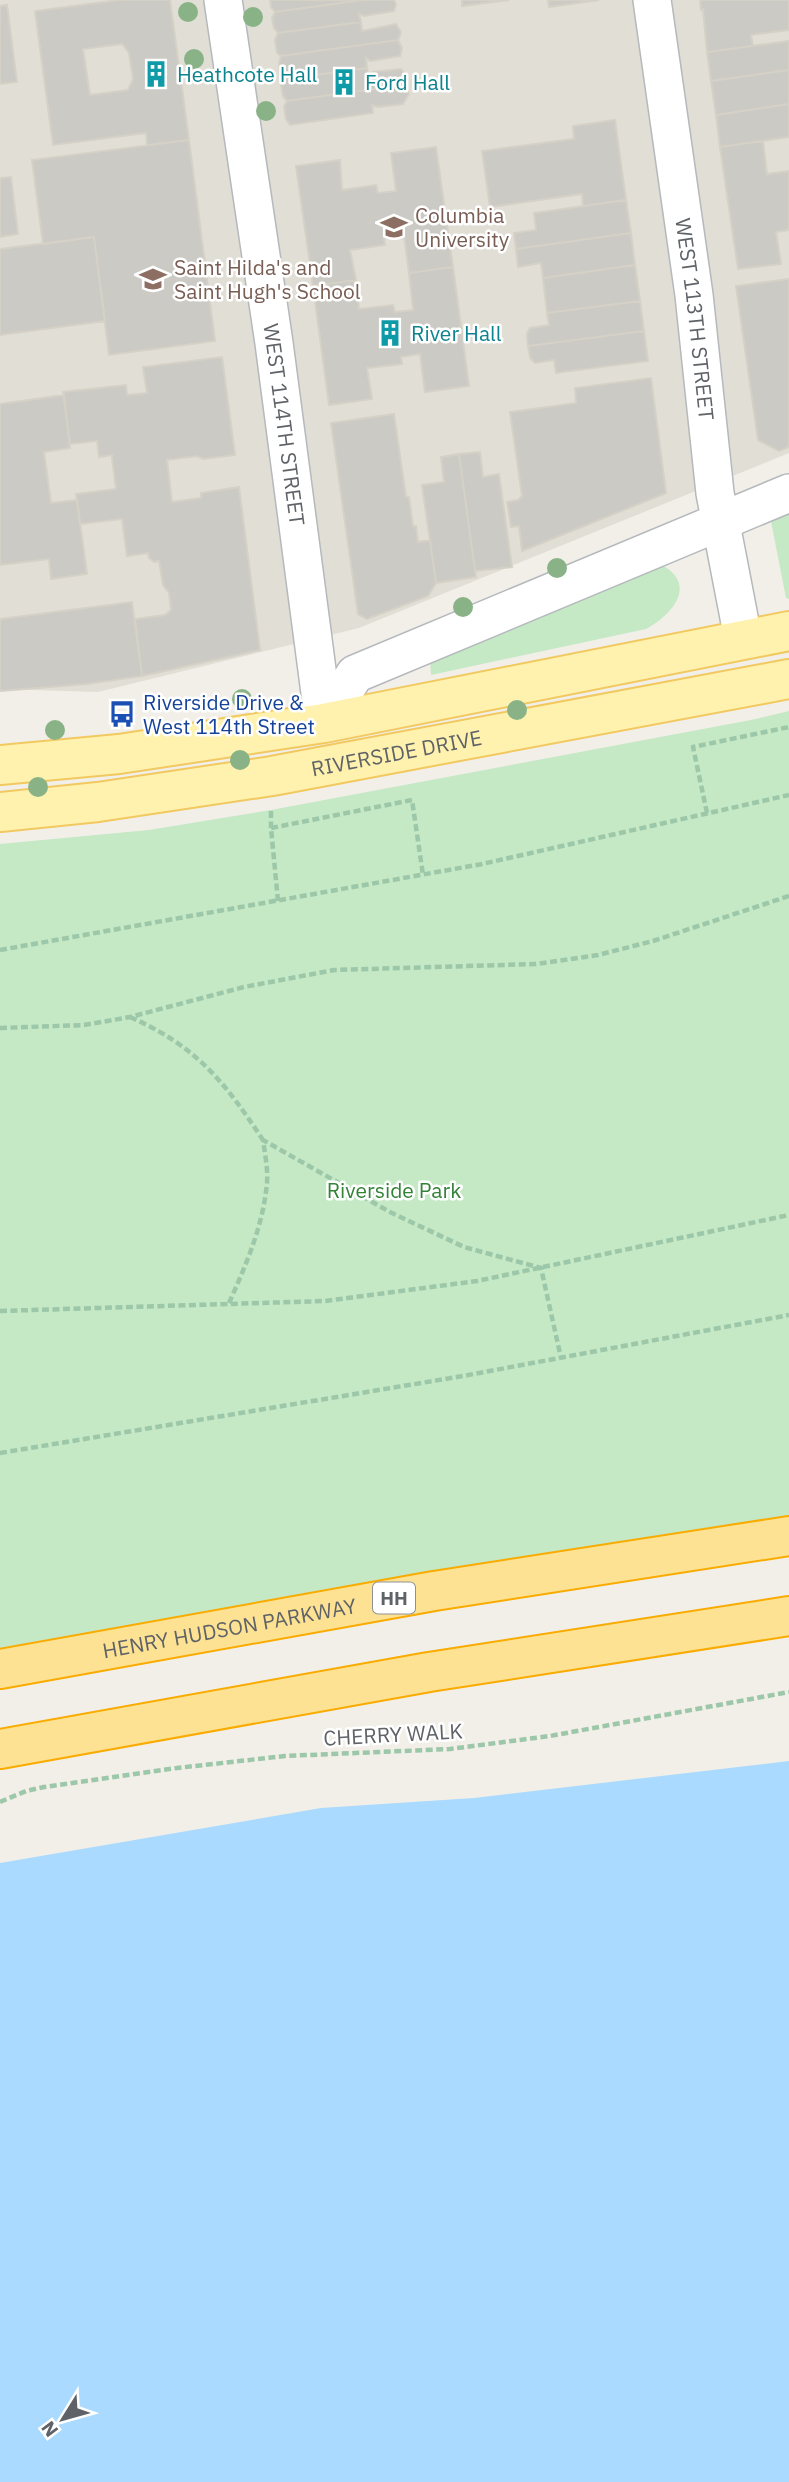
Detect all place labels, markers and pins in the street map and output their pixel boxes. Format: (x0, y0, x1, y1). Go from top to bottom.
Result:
building icon: Heathcote Hall (141, 59, 171, 89)
place label: Heathcote Hall (177, 60, 318, 88)
building icon: Ford Hall (329, 67, 359, 97)
place label: Ford Hall (365, 68, 450, 96)
place label: Columbia University (415, 201, 510, 253)
school or university icon: Columbia University (379, 212, 409, 242)
place label: Saint Hilda's and Saint Hugh's School (174, 253, 361, 305)
school or university icon: Saint Hilda's and Saint Hugh's School (138, 264, 168, 294)
building icon: River Hall (375, 318, 405, 348)
place label: River Hall (411, 319, 502, 347)
place label: Riverside Drive & West 114th Street (143, 688, 315, 740)
bus stop icon: Riverside Drive & West 114th Street (107, 699, 137, 729)

